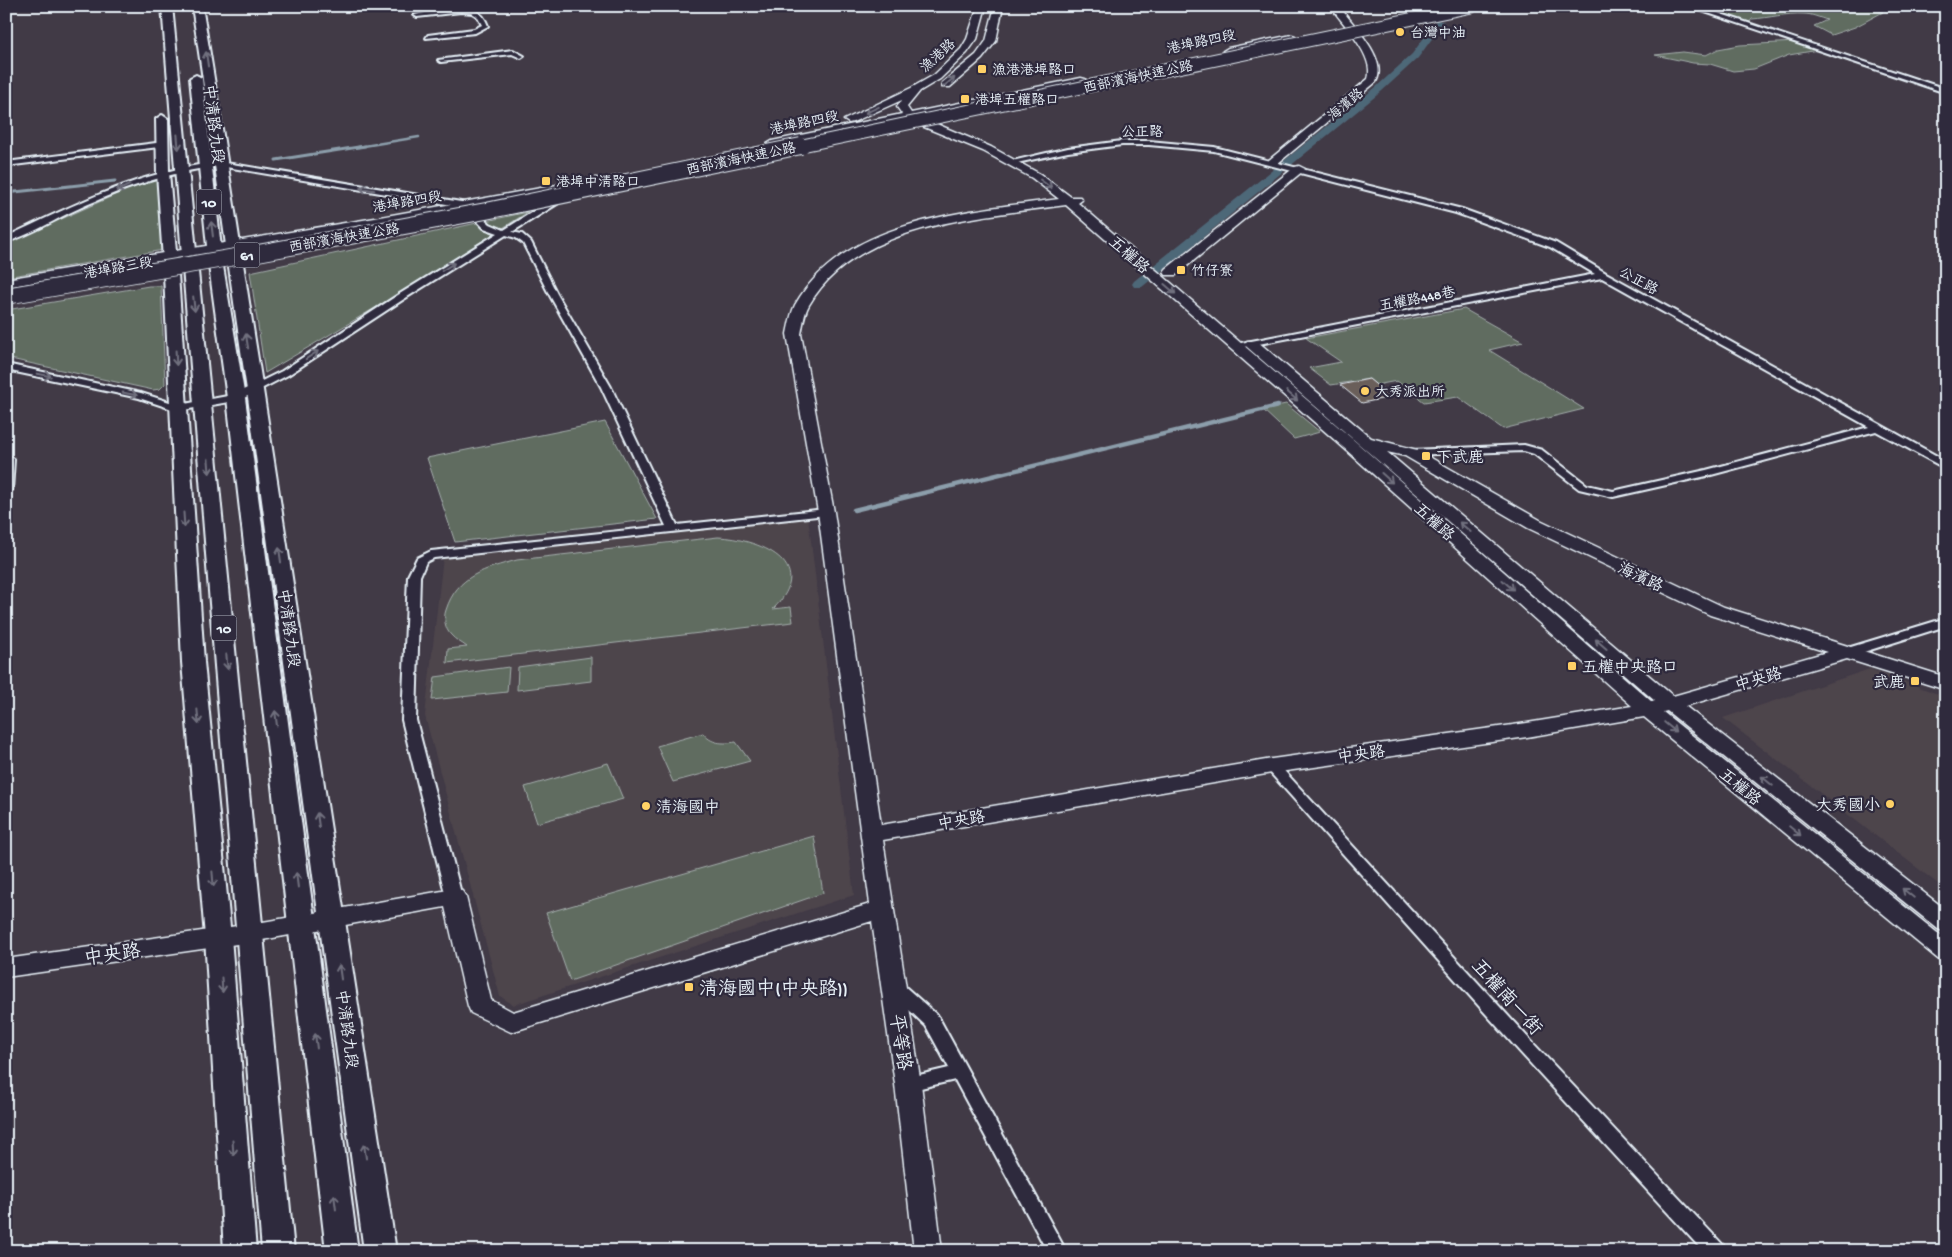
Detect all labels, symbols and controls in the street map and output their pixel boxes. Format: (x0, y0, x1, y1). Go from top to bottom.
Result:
place label: 台灣中油 (1410, 25, 1466, 43)
marker: 台灣中油 (1394, 26, 1406, 38)
street label: 港埠路四段 (1165, 27, 1238, 59)
street label: 漁港路 (917, 36, 960, 77)
one-way arrow (202, 52, 212, 68)
street label: 西部濱海快速公路 (1082, 58, 1195, 98)
place label: 漁港港埠路口 (992, 62, 1076, 80)
marker: 漁港港埠路口 (976, 63, 988, 75)
one-way arrow (943, 76, 956, 87)
street label: 中清路九段 (197, 83, 228, 165)
street label: 海濱路 (1324, 85, 1368, 126)
place label: 港埠五權路口 (975, 92, 1059, 110)
marker: 港埠五權路口 (959, 93, 971, 105)
one-way arrow (865, 105, 880, 115)
street label: 港埠路四段 (768, 108, 841, 140)
street label: 公正路 (1121, 124, 1163, 142)
one-way arrow (173, 134, 183, 150)
street label: 西部濱海快速公路 (685, 140, 798, 180)
place label: 港埠中清路口 (556, 174, 640, 192)
marker: 港埠中清路口 (540, 175, 552, 187)
one-way arrow (1039, 179, 1053, 189)
one-way arrow (116, 183, 131, 193)
one-way arrow (360, 183, 376, 193)
street label: 港埠路四段 (371, 188, 443, 218)
road number: 10 (196, 190, 222, 214)
street label: 西部濱海快速公路 (288, 220, 401, 258)
one-way arrow (207, 221, 217, 237)
street label: 五權路 (1103, 232, 1153, 280)
road number: 61 (234, 242, 260, 268)
street label: 港埠路三段 (82, 254, 154, 284)
one-way arrow (441, 262, 455, 272)
marker: 竹仔寮 (1175, 264, 1187, 276)
place label: 竹仔寮 (1191, 264, 1233, 281)
street label: 公正路 (1615, 264, 1661, 300)
one-way arrow (1164, 283, 1177, 295)
street label: 五權路448巷 (1378, 284, 1458, 316)
one-way arrow (189, 296, 198, 312)
one-way arrow (242, 334, 252, 350)
one-way arrow (171, 349, 180, 365)
one-way arrow (305, 350, 319, 361)
one-way arrow (36, 371, 52, 380)
marker: 大秀派出所 (1359, 385, 1371, 397)
place label: 大秀派出所 (1375, 385, 1445, 402)
one-way arrow (122, 390, 138, 399)
one-way arrow (1286, 391, 1299, 402)
place label: 下武鹿 (1436, 448, 1484, 469)
marker: 下武鹿 (1420, 450, 1432, 462)
one-way arrow (204, 457, 214, 473)
one-way arrow (1380, 472, 1393, 483)
street label: 五權路 (1408, 499, 1458, 547)
one-way arrow (179, 512, 188, 528)
one-way arrow (1458, 521, 1471, 532)
one-way arrow (274, 547, 284, 563)
street label: 海濱路 (1614, 559, 1666, 598)
one-way arrow (1502, 580, 1515, 591)
street label: 中清路九段 (272, 587, 303, 669)
road number: 10 (212, 616, 236, 640)
one-way arrow (1594, 638, 1607, 650)
one-way arrow (222, 654, 231, 670)
place label: 五權中央路口 (1582, 658, 1678, 679)
marker: 五權中央路口 (1566, 660, 1578, 672)
street label: 中央路 (1733, 664, 1785, 697)
place label: 武鹿 (1873, 673, 1905, 694)
marker: 武鹿 (1909, 675, 1921, 687)
one-way arrow (193, 709, 203, 725)
one-way arrow (271, 711, 281, 727)
one-way arrow (1663, 722, 1676, 733)
street label: 中央路 (1336, 742, 1387, 769)
street label: 五權路 (1714, 765, 1765, 811)
one-way arrow (1761, 775, 1774, 786)
place label: 大秀國小 (1816, 797, 1880, 817)
place label: 清海國中 (656, 798, 720, 819)
marker: 大秀國小 (1884, 798, 1896, 810)
marker: 清海國中 (640, 800, 652, 812)
street label: 中央路 (936, 807, 987, 836)
one-way arrow (313, 812, 323, 828)
one-way arrow (1789, 825, 1802, 836)
one-way arrow (208, 870, 218, 886)
one-way arrow (292, 872, 302, 888)
one-way arrow (1901, 888, 1914, 899)
street label: 中央路 (83, 940, 142, 972)
street label: 五權南一街 (1465, 955, 1546, 1041)
one-way arrow (335, 965, 345, 981)
one-way arrow (217, 977, 226, 993)
place label: 清海國中(中央路)) (699, 978, 848, 1002)
marker: 清海國中(中央路)) (683, 981, 695, 993)
street label: 中清路九段 (330, 988, 361, 1070)
street label: 平等路 (883, 1012, 915, 1073)
one-way arrow (311, 1033, 321, 1049)
one-way arrow (228, 1139, 238, 1155)
one-way arrow (360, 1143, 370, 1159)
one-way arrow (330, 1195, 340, 1211)

